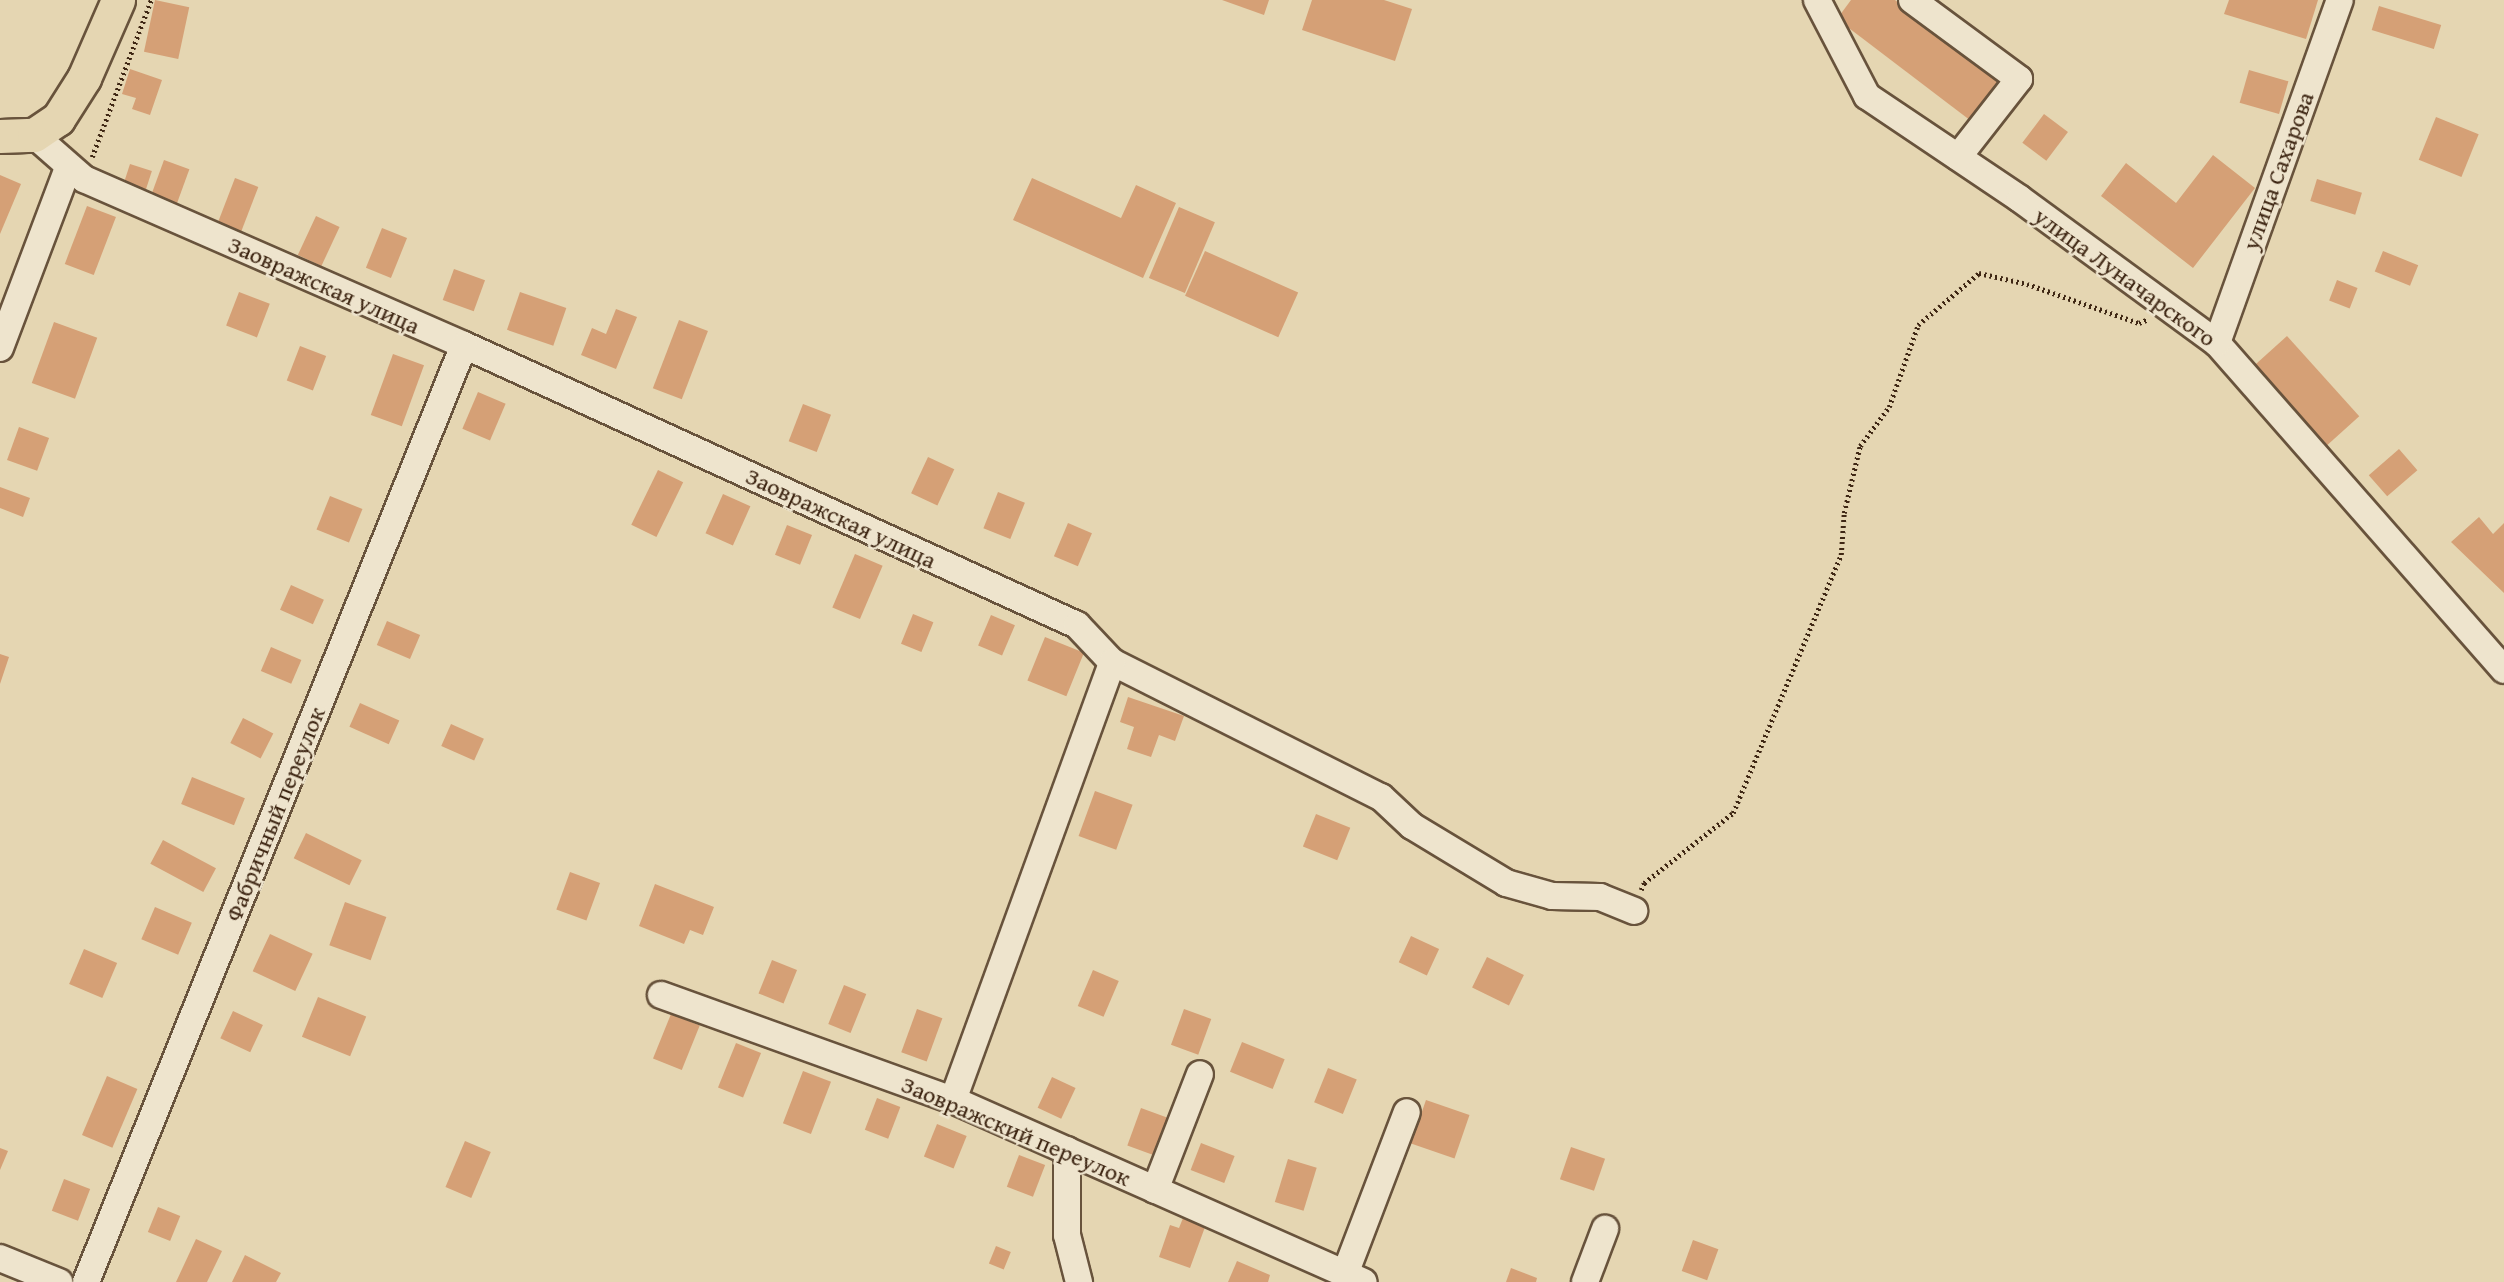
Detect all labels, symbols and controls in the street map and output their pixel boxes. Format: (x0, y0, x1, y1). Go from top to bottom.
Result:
street label: улица Сахарова (2236, 88, 2320, 254)
street label: улица Луначарского (2028, 201, 2222, 353)
street label: Заовражская улица (224, 230, 424, 340)
street label: Заовражская улица (741, 461, 941, 575)
street label: Фабричный переулок (219, 702, 331, 926)
street label: Заовражский переулок (897, 1070, 1135, 1192)

